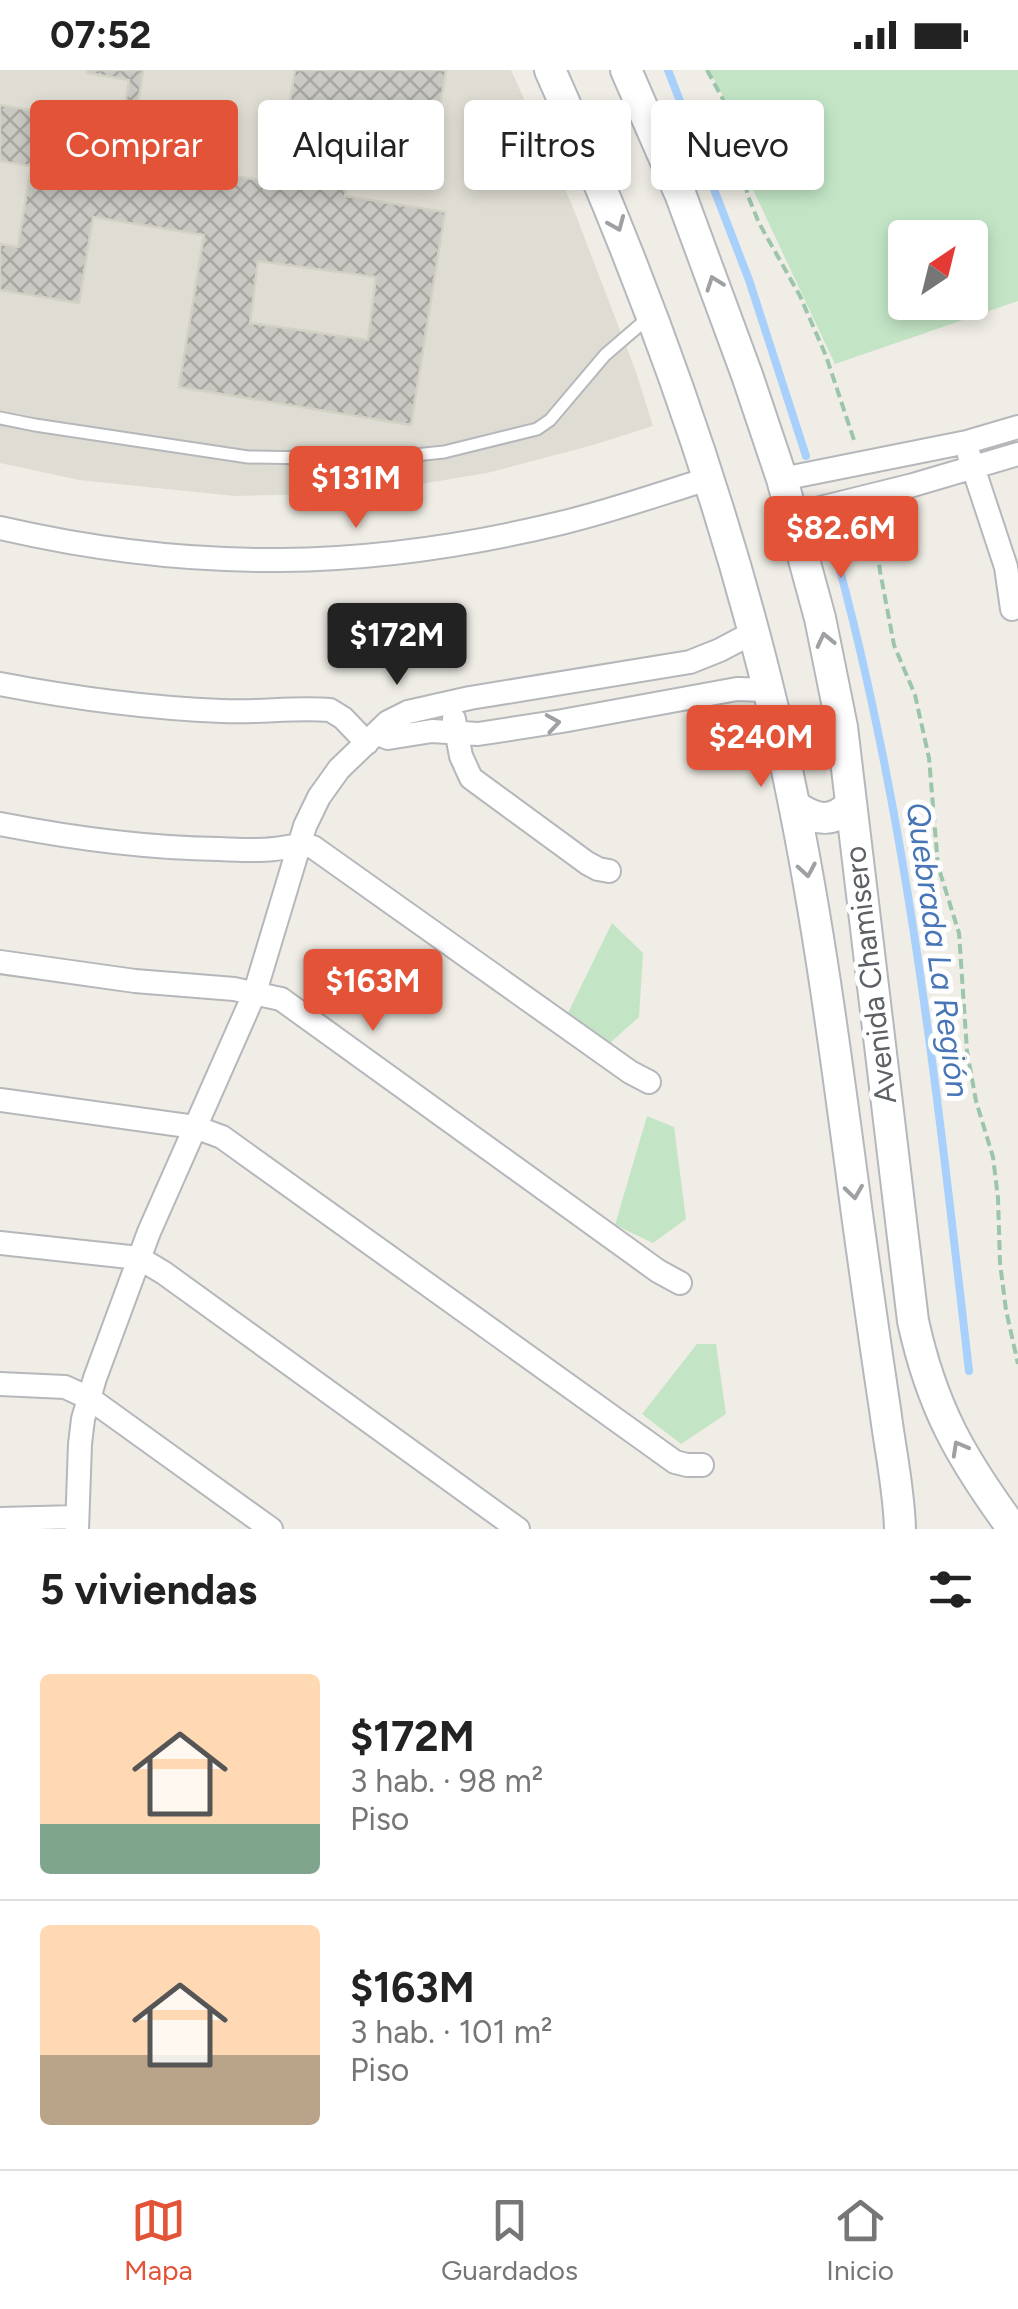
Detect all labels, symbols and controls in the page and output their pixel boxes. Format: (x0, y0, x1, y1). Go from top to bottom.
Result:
text: 07:52 (50, 12, 151, 58)
chip: Comprar (30, 100, 238, 190)
chip: Alquilar (258, 100, 444, 190)
chip: Filtros (464, 100, 631, 190)
chip: Nuevo (651, 100, 824, 190)
one-way arrow (605, 214, 625, 232)
north arrow (888, 220, 988, 320)
map controls (888, 220, 988, 320)
one-way arrow (705, 276, 726, 293)
pin: $131M (286, 446, 426, 531)
text: $131M (311, 459, 401, 497)
pin: $82.6M (760, 496, 922, 581)
text: $82.6M (786, 509, 896, 547)
pin: $172M (327, 603, 467, 688)
text: $172M (350, 616, 444, 654)
one-way arrow (815, 631, 836, 648)
pin: $240M (691, 705, 831, 790)
one-way arrow (544, 713, 561, 734)
text: $240M (709, 718, 813, 756)
water label: Quebrada La Región (898, 800, 978, 1100)
street label: Avenida Chamisero (836, 844, 904, 1106)
one-way arrow (796, 862, 817, 878)
pin: $163M (303, 949, 443, 1034)
text: $163M (325, 962, 421, 1000)
one-way arrow (843, 1184, 864, 1200)
one-way arrow (951, 1441, 971, 1459)
icon: filters (923, 1562, 978, 1617)
text: 5 viviendas (40, 1564, 257, 1615)
text: $172M (350, 1711, 475, 1762)
icon: home (120, 1714, 240, 1834)
text: 3 hab. · 98 m² (350, 1762, 543, 1800)
text: Piso (350, 1800, 409, 1838)
text: $163M (350, 1962, 475, 2013)
icon: home (120, 1965, 240, 2085)
text: 3 hab. · 101 m² (350, 2013, 552, 2051)
text: Piso (350, 2051, 409, 2089)
tab: Mapa (124, 2193, 193, 2287)
tab: Guardados (441, 2193, 578, 2287)
tab: Inicio (826, 2193, 894, 2287)

